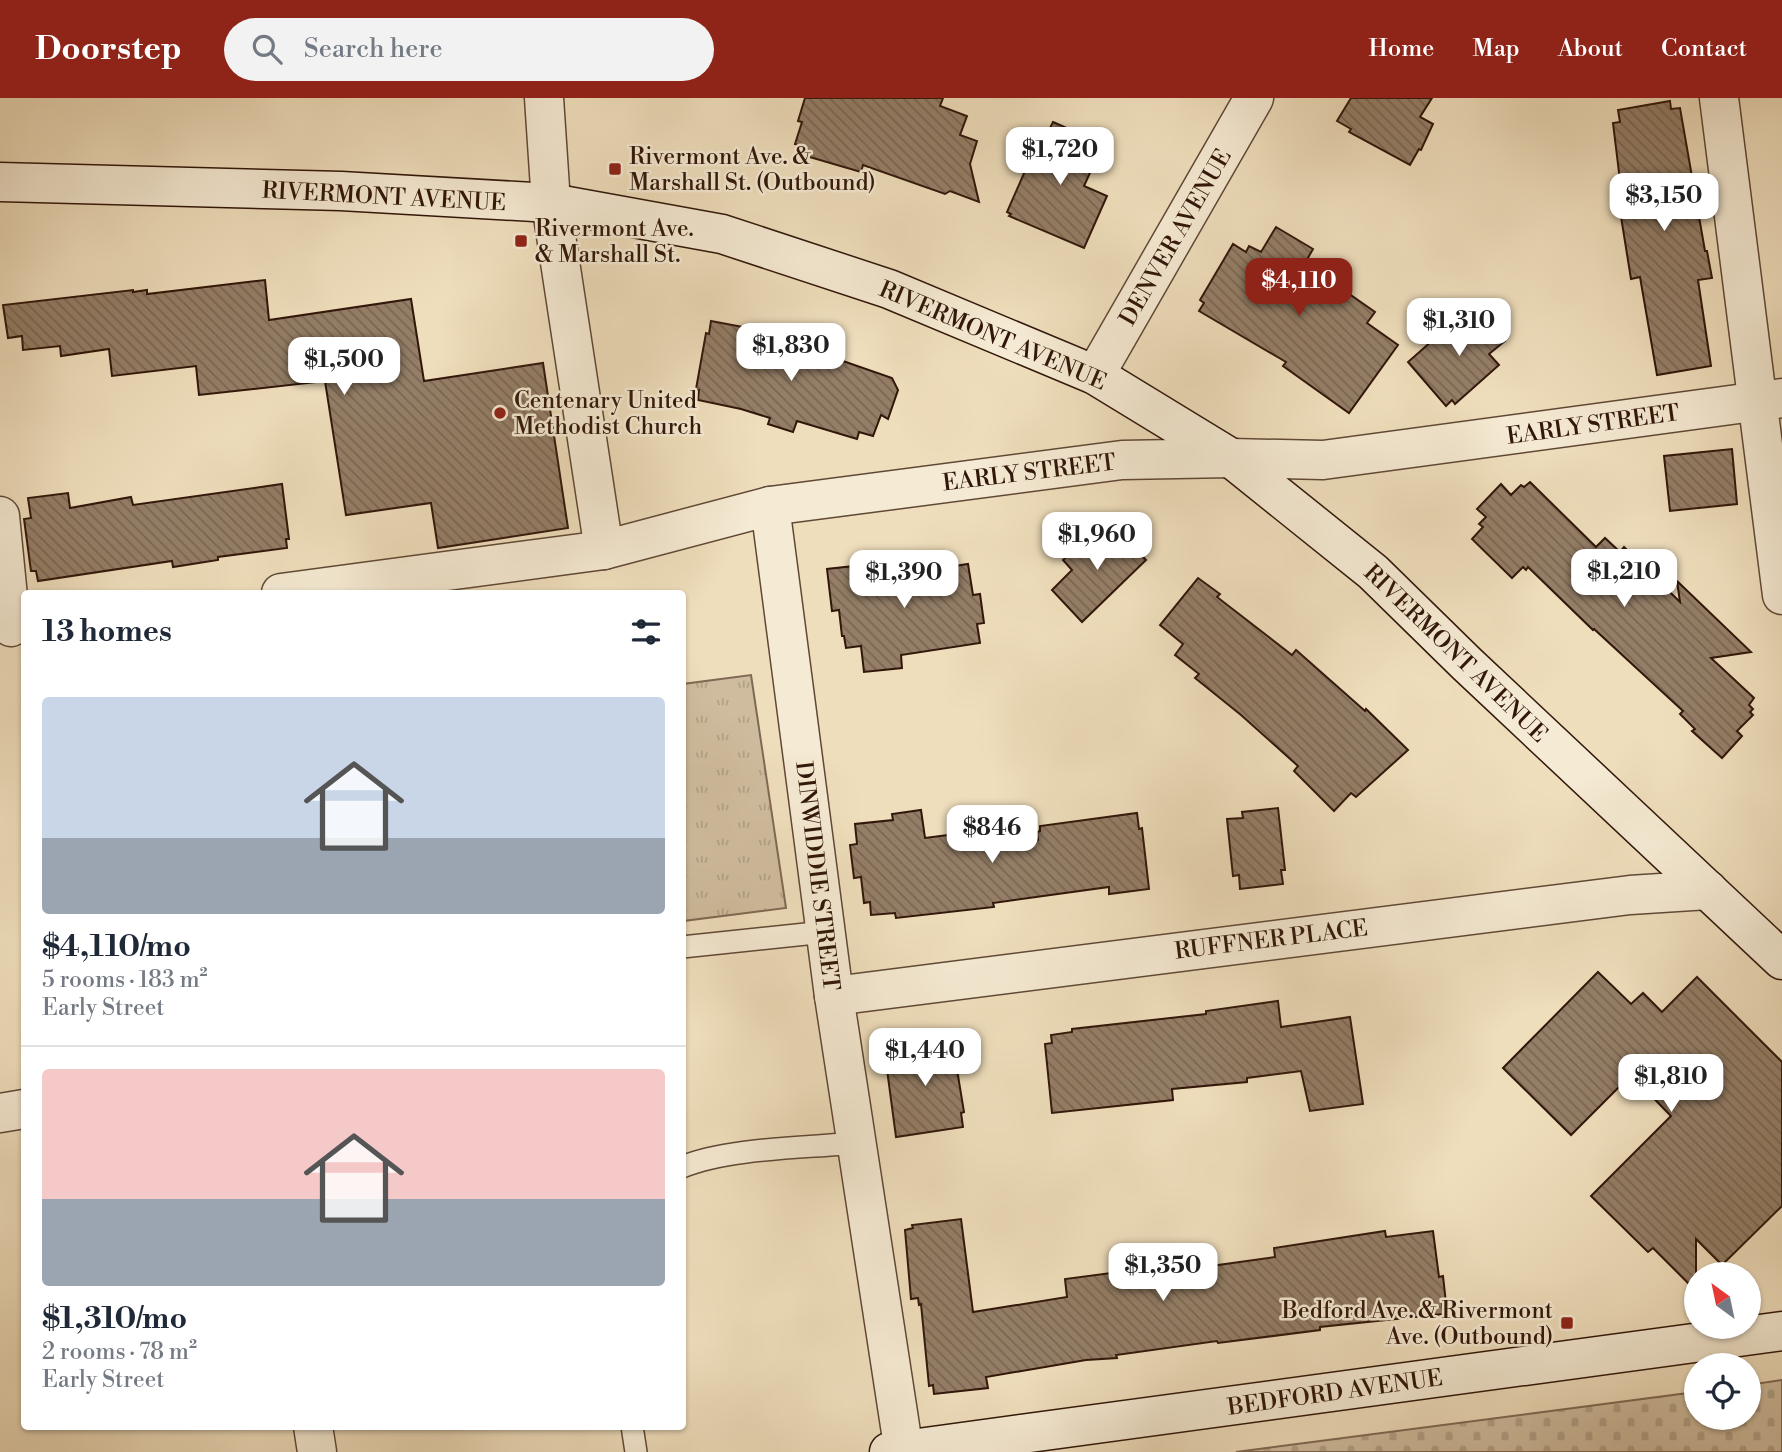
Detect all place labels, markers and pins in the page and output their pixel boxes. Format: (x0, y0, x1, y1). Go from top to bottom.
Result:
pin: $1,720 (1003, 127, 1117, 187)
place label: Rivermont Ave. & Marshall St. (Outbound) (629, 143, 876, 197)
marker: Rivermont Ave. & Marshall St. (Outbound) (607, 161, 623, 177)
pin: $3,150 (1607, 174, 1721, 233)
place label: Rivermont Ave. & Marshall St. (535, 215, 694, 269)
marker: Rivermont Ave. & Marshall St. (513, 233, 529, 249)
pin: $4,110 (1242, 258, 1356, 318)
pin: $1,310 (1402, 299, 1516, 358)
pin: $1,830 (734, 324, 848, 383)
pin: $1,500 (287, 338, 401, 397)
place label: Centenary United Methodist Church (514, 387, 703, 441)
marker: Centenary United Methodist Church (492, 405, 508, 421)
pin: $1,960 (1040, 512, 1154, 572)
pin: $1,390 (847, 550, 961, 610)
pin: $1,210 (1567, 550, 1681, 609)
pin: $846 (951, 806, 1033, 865)
pin: $1,440 (868, 1028, 982, 1088)
pin: $1,810 (1614, 1054, 1728, 1114)
pin: $1,350 (1106, 1244, 1220, 1303)
place label: Bedford Ave. & Rivermont Ave. (Outbound) (1281, 1297, 1553, 1351)
marker: Bedford Ave. & Rivermont Ave. (Outbound) (1559, 1315, 1575, 1331)

